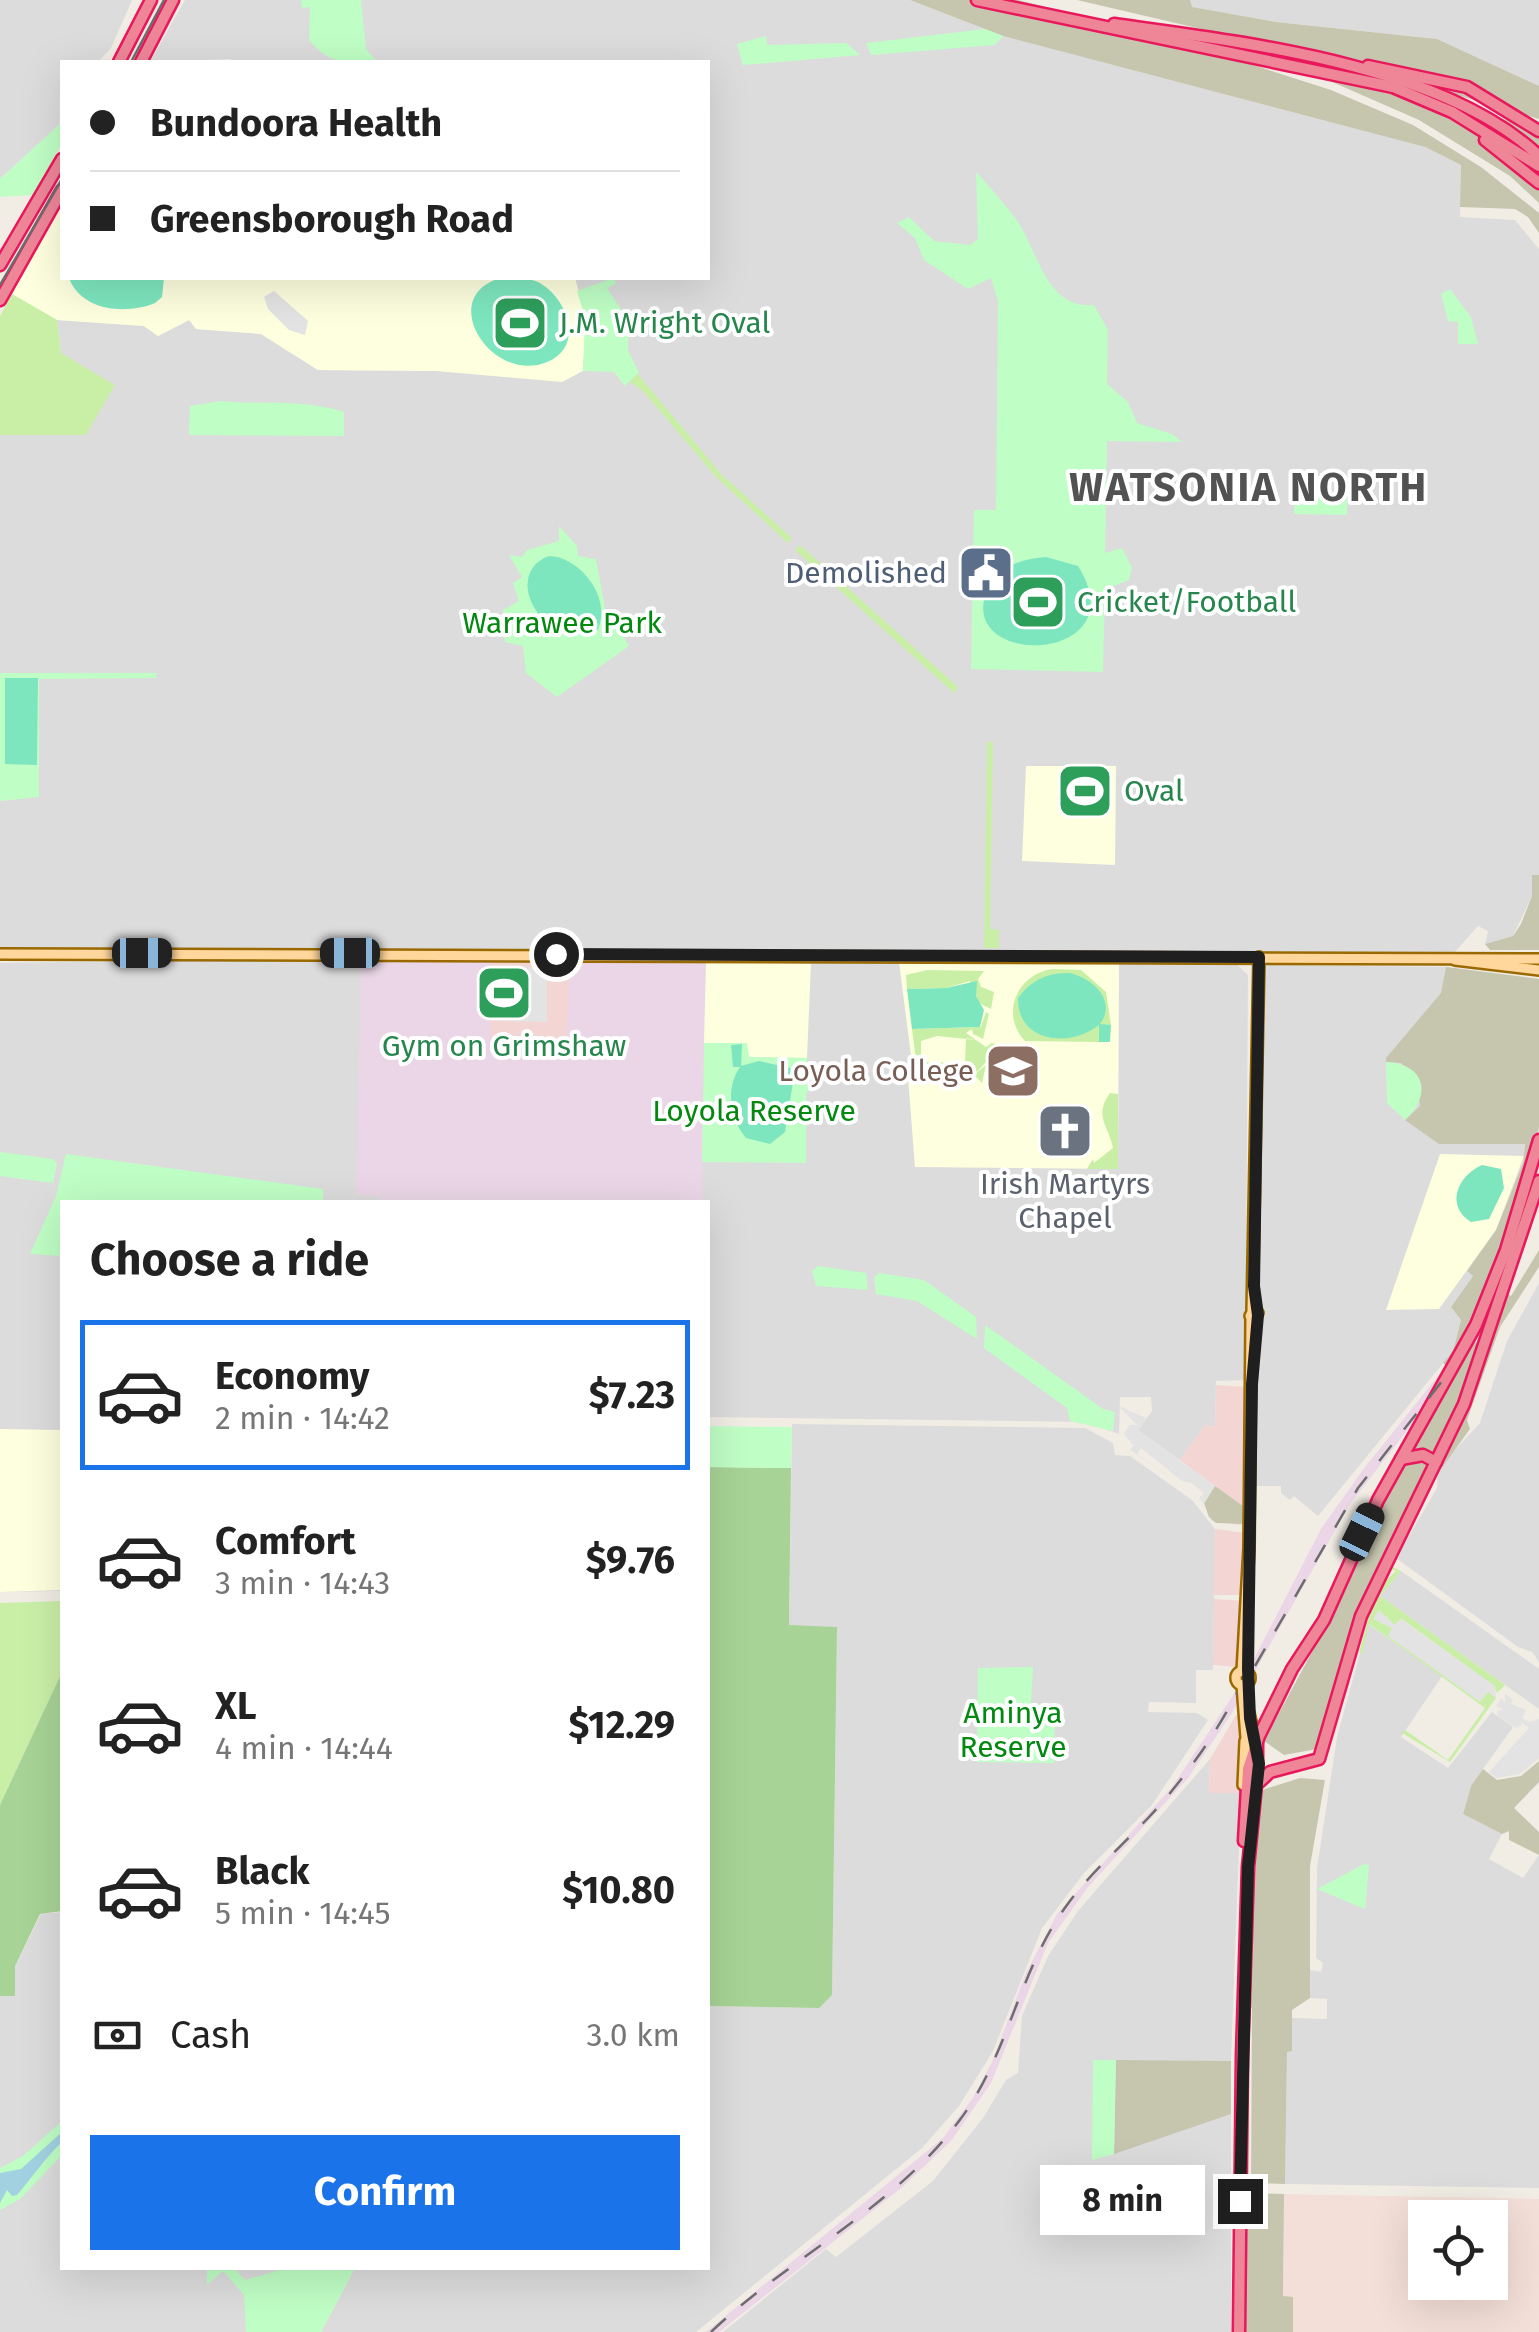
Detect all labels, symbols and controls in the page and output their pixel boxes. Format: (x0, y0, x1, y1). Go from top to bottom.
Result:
text: Bundoora Health (150, 100, 442, 146)
text: Greensborough Road (150, 196, 514, 242)
sports icon: J.M. Wright Oval (490, 293, 550, 353)
place label: J.M. Wright Oval (559, 305, 771, 341)
district label: WATSONIA NORTH (1069, 464, 1429, 512)
public building icon: Demolished (956, 543, 1016, 603)
place label: Demolished (785, 555, 947, 591)
sports icon: Cricket/Football (1008, 572, 1068, 632)
place label: Cricket/Football (1077, 584, 1296, 620)
park label: Warrawee Park (462, 605, 662, 641)
sports icon: Oval (1055, 761, 1115, 821)
place label: Oval (1124, 773, 1184, 809)
route start (534, 932, 579, 977)
car (112, 938, 172, 968)
car (320, 938, 380, 968)
sports icon: Gym on Grimshaw (474, 963, 534, 1023)
place label: Gym on Grimshaw (382, 1028, 626, 1064)
school or university icon: Loyola College (983, 1041, 1043, 1101)
place label: Loyola College (778, 1053, 974, 1089)
park label: Loyola Reserve (652, 1093, 856, 1129)
church icon: Irish Martyrs Chapel (1035, 1101, 1095, 1161)
place label: Irish Martyrs Chapel (980, 1166, 1150, 1236)
text: Choose a ride (90, 1233, 369, 1287)
icon: car (95, 1350, 185, 1440)
text: Economy (215, 1353, 370, 1399)
text: $7.23 (589, 1372, 675, 1418)
text: 2 min · 14:42 (215, 1399, 390, 1437)
car (1335, 1498, 1389, 1566)
icon: car (95, 1515, 185, 1605)
text: Comfort (215, 1518, 356, 1564)
text: $9.76 (586, 1537, 675, 1583)
text: 3 min · 14:43 (215, 1564, 390, 1602)
icon: car (95, 1680, 185, 1770)
text: XL (215, 1683, 257, 1729)
park label: Aminya Reserve (960, 1695, 1066, 1765)
text: $12.29 (569, 1702, 675, 1748)
text: 4 min · 14:44 (215, 1729, 393, 1767)
icon: car (95, 1845, 185, 1935)
text: Black (215, 1848, 310, 1894)
text: $10.80 (562, 1867, 675, 1913)
text: 5 min · 14:45 (215, 1894, 391, 1932)
icon: cash (90, 2008, 145, 2063)
text: Cash (170, 2012, 251, 2058)
text: 3.0 km (587, 2016, 680, 2054)
button: Confirm (90, 2135, 680, 2250)
callout: 8 min (1040, 2166, 1205, 2236)
route end (1218, 2179, 1263, 2224)
text: 8 min (1082, 2181, 1163, 2219)
map controls (1408, 2200, 1508, 2300)
button: locate (1408, 2200, 1508, 2300)

